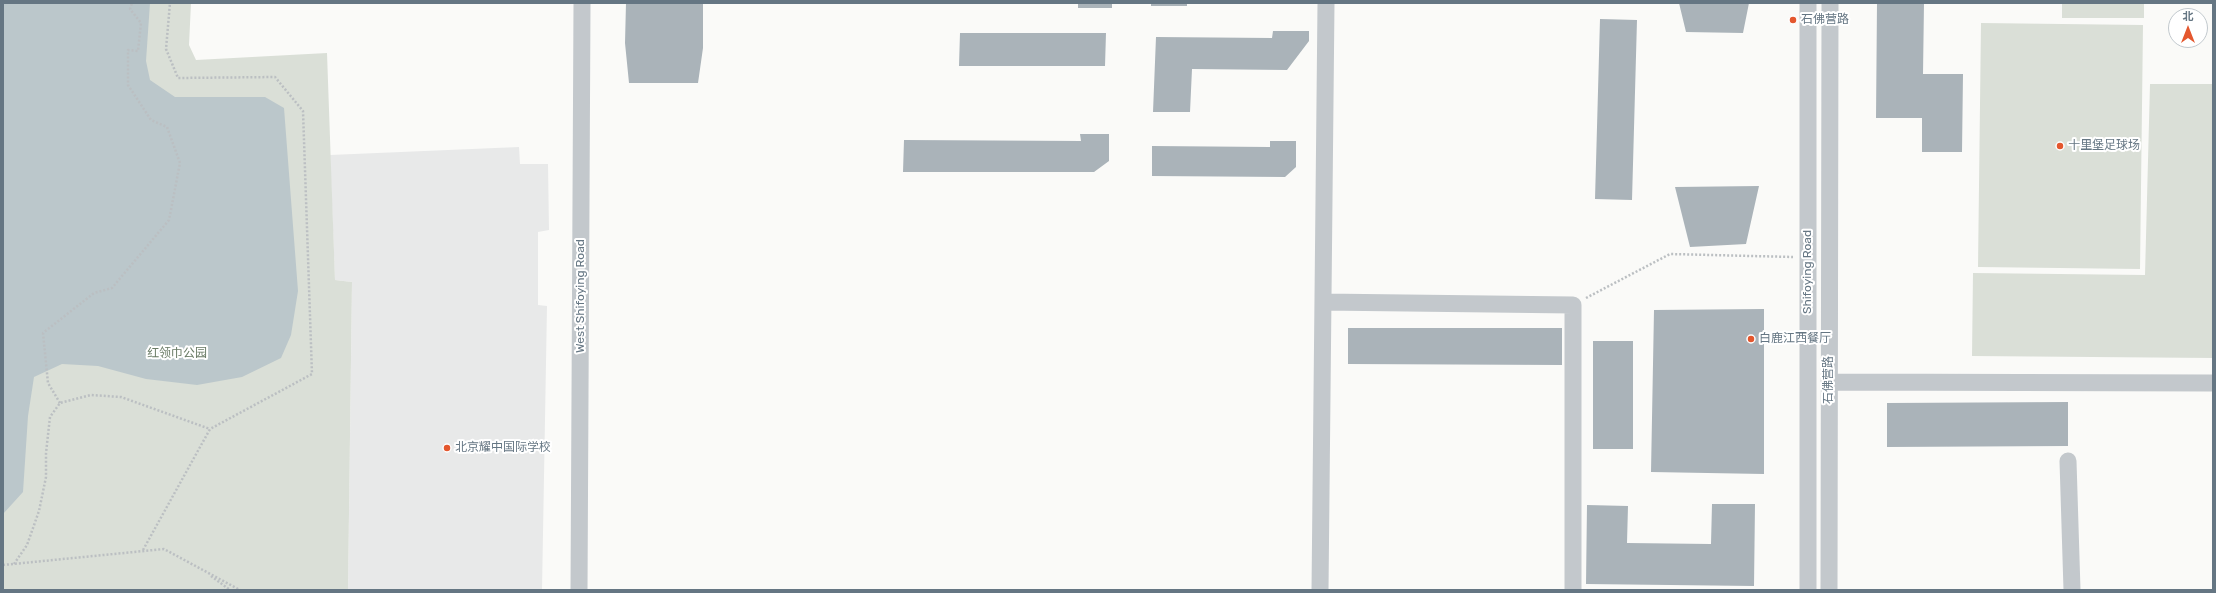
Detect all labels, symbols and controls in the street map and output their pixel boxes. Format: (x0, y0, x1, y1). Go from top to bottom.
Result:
north arrow (2168, 8, 2208, 48)
text: 北 (2183, 10, 2194, 23)
place label: 石佛营路 (1801, 13, 1849, 27)
marker: 石佛营路 (1788, 15, 1798, 25)
place label: 十里堡足球场 (2068, 139, 2140, 153)
marker: 十里堡足球场 (2055, 141, 2065, 151)
street label: Shifoying Road (1801, 230, 1815, 314)
street label: West Shifoying Road (574, 239, 588, 353)
place label: 白鹿江西餐厅 (1759, 332, 1831, 346)
marker: 白鹿江西餐厅 (1746, 334, 1756, 344)
park label: 红领巾公园 (147, 347, 207, 361)
street label: 石佛营路 (1822, 356, 1836, 404)
place label: 北京耀中国际学校 (455, 441, 551, 455)
marker: 北京耀中国际学校 (442, 443, 452, 453)

